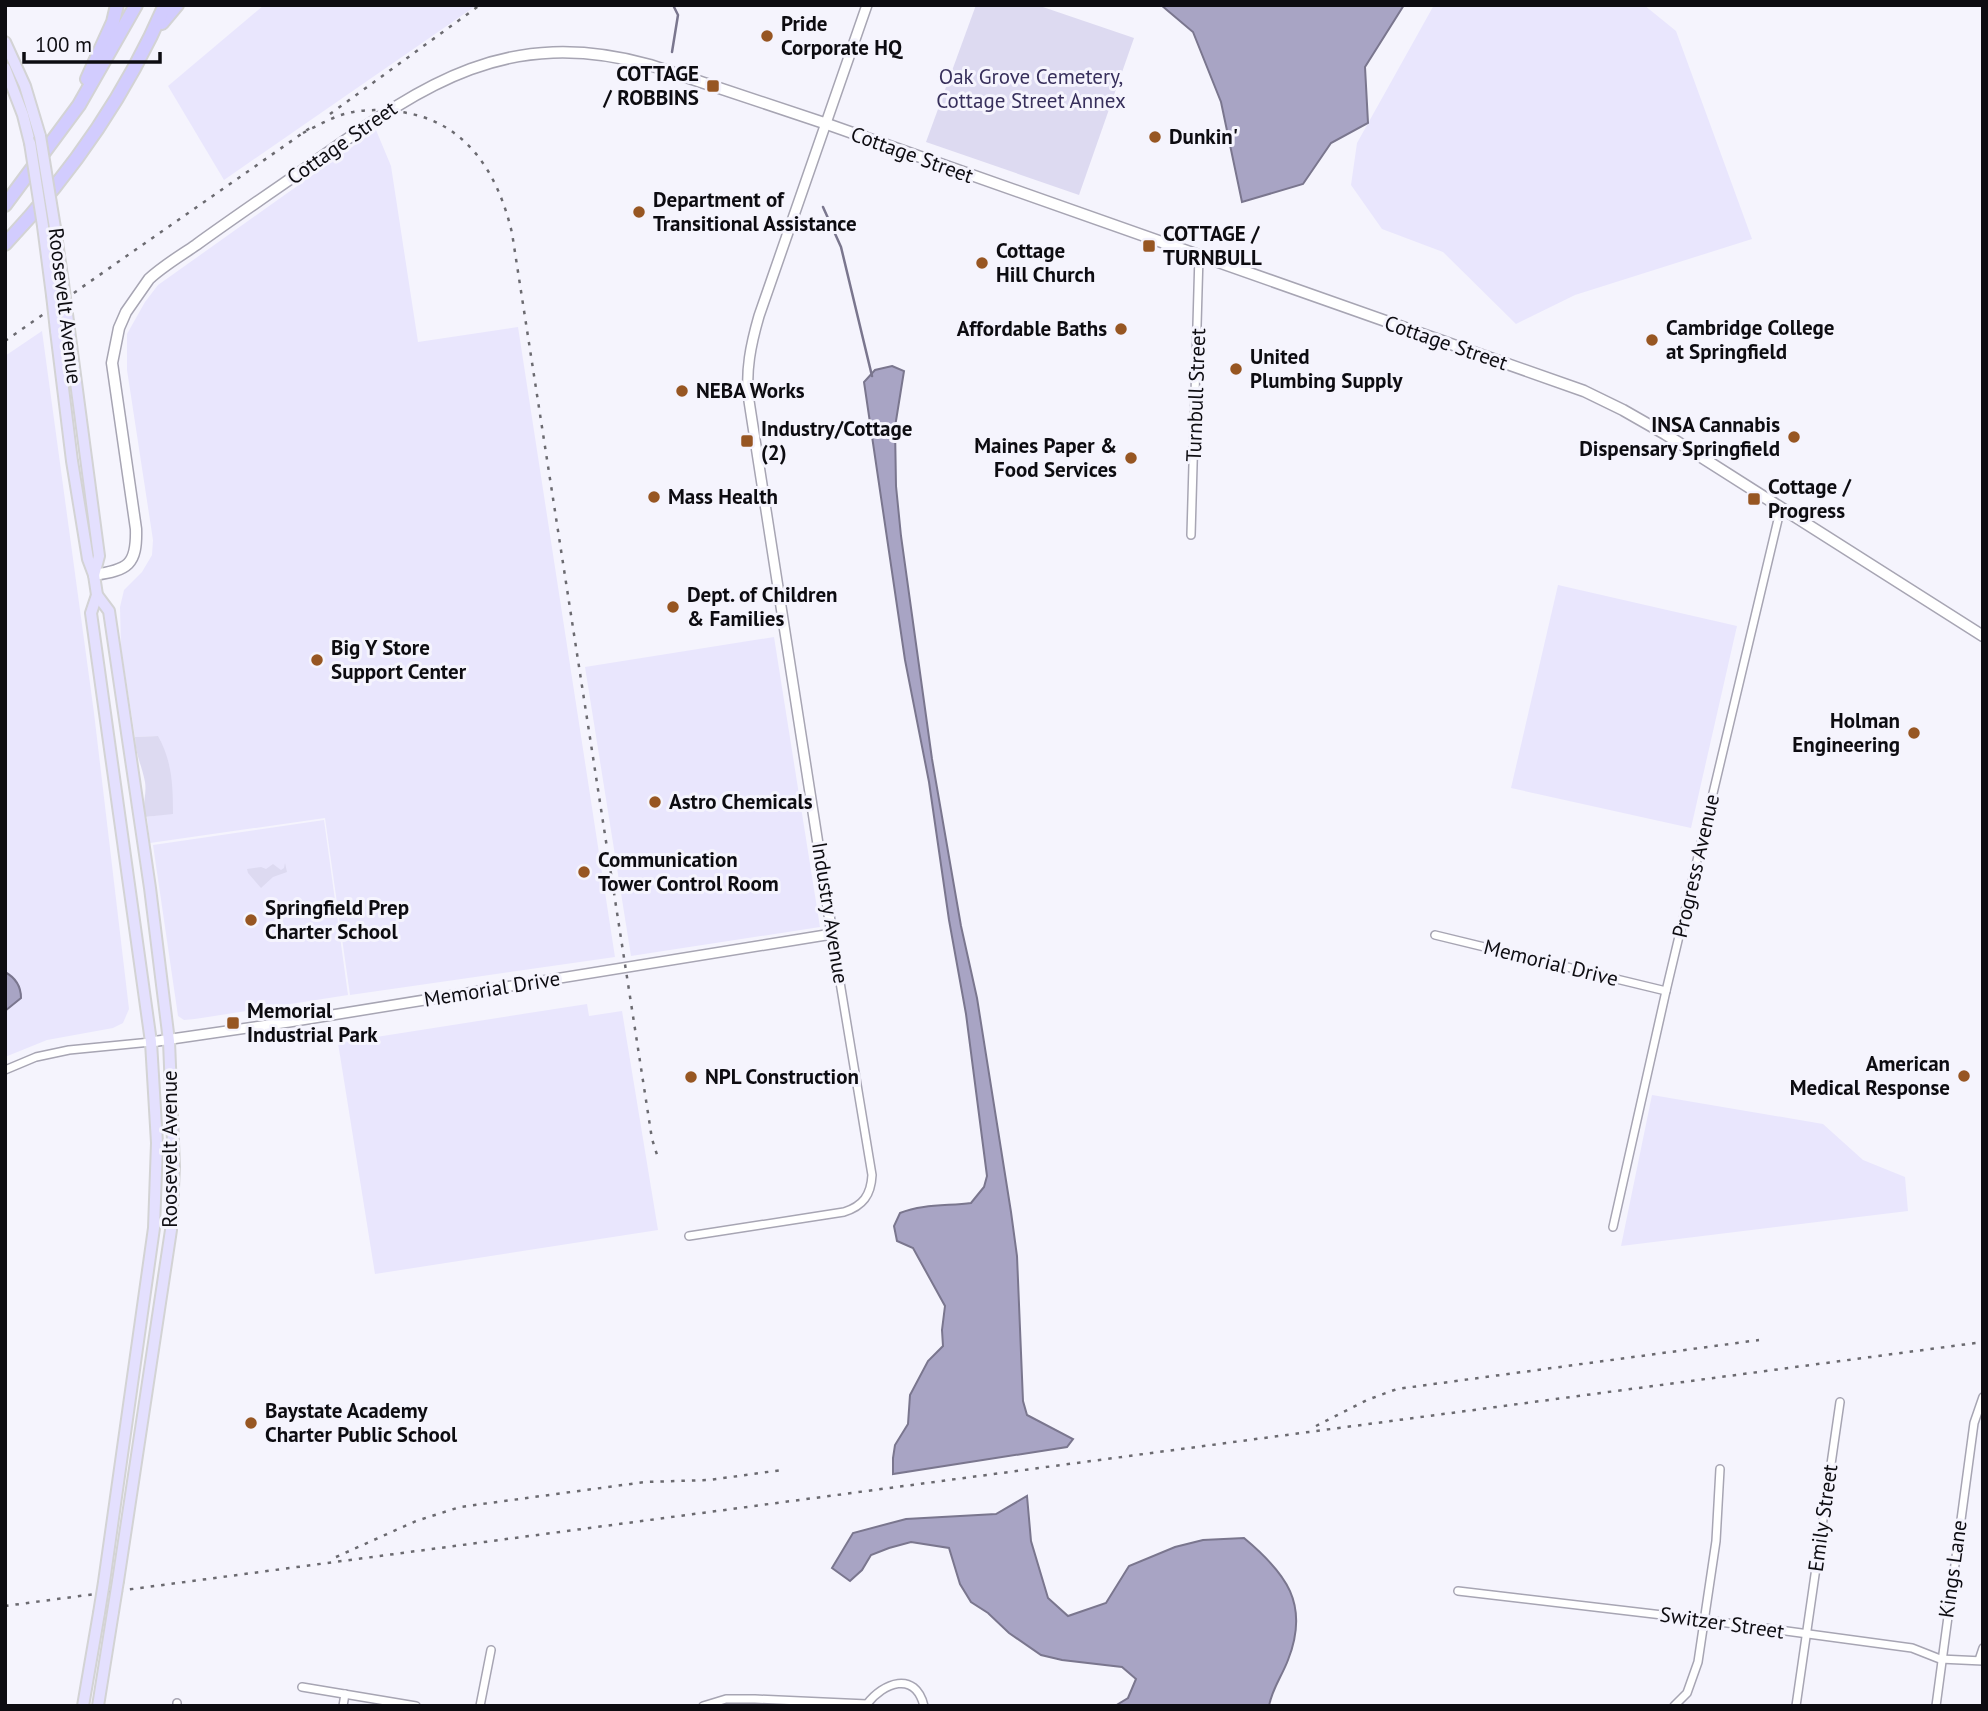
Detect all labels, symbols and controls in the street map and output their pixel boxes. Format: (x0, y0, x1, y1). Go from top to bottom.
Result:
place label: Pride Corporate HQ (781, 10, 903, 61)
scale bar (24, 21, 161, 65)
marker: Pride Corporate HQ (759, 28, 775, 44)
text: 100 m (35, 31, 92, 58)
place label: COTTAGE / ROBBINS (602, 60, 699, 111)
park label: Oak Grove Cemetery, Cottage Street Annex (936, 63, 1126, 114)
marker: COTTAGE / ROBBINS (705, 78, 721, 94)
street label: Cottage Street (281, 95, 402, 190)
street label: Cottage Street (847, 120, 977, 189)
place label: Dunkin' (1169, 123, 1238, 150)
marker: Dunkin' (1147, 129, 1163, 145)
place label: Department of Transitional Assistance (653, 186, 857, 237)
marker: Department of Transitional Assistance (631, 204, 647, 220)
place label: COTTAGE / TURNBULL (1163, 220, 1262, 271)
street label: Roosevelt Avenue (43, 226, 88, 386)
place label: Cottage Hill Church (996, 237, 1095, 288)
marker: COTTAGE / TURNBULL (1141, 238, 1157, 254)
marker: Cottage Hill Church (974, 255, 990, 271)
street label: Cottage Street (1381, 309, 1511, 376)
place label: Cambridge College at Springfield (1666, 314, 1834, 365)
place label: Affordable Baths (957, 315, 1107, 342)
marker: Affordable Baths (1113, 321, 1129, 337)
street label: Turnbull Street (1180, 328, 1211, 462)
marker: Cambridge College at Springfield (1644, 332, 1660, 348)
place label: United Plumbing Supply (1250, 343, 1404, 394)
marker: United Plumbing Supply (1228, 361, 1244, 377)
place label: NEBA Works (696, 377, 805, 404)
marker: NEBA Works (674, 383, 690, 399)
place label: INSA Cannabis Dispensary Springfield (1579, 411, 1780, 462)
place label: Industry/Cottage (2) (761, 415, 912, 466)
marker: INSA Cannabis Dispensary Springfield (1786, 429, 1802, 445)
place label: Maines Paper & Food Services (974, 432, 1117, 483)
marker: Industry/Cottage (2) (739, 433, 755, 449)
marker: Maines Paper & Food Services (1123, 450, 1139, 466)
place label: Cottage / Progress (1768, 473, 1852, 524)
place label: Mass Health (668, 483, 778, 510)
marker: Mass Health (646, 489, 662, 505)
marker: Cottage / Progress (1746, 491, 1762, 507)
place label: Dept. of Children & Families (687, 581, 838, 632)
marker: Dept. of Children & Families (665, 599, 681, 615)
place label: Big Y Store Support Center (331, 634, 467, 685)
marker: Big Y Store Support Center (309, 652, 325, 668)
place label: Holman Engineering (1792, 707, 1900, 758)
marker: Holman Engineering (1906, 725, 1922, 741)
place label: Astro Chemicals (669, 788, 813, 815)
street label: Progress Avenue (1666, 791, 1725, 940)
marker: Astro Chemicals (647, 794, 663, 810)
street label: Industry Avenue (806, 840, 855, 986)
place label: Communication Tower Control Room (598, 846, 779, 897)
marker: Communication Tower Control Room (576, 864, 592, 880)
place label: Springfield Prep Charter School (265, 894, 409, 945)
marker: Springfield Prep Charter School (243, 912, 259, 928)
street label: Memorial Drive (1481, 933, 1621, 992)
street label: Memorial Drive (422, 964, 562, 1013)
place label: Memorial Industrial Park (247, 997, 378, 1048)
marker: Memorial Industrial Park (225, 1015, 241, 1031)
place label: American Medical Response (1790, 1050, 1950, 1101)
place label: NPL Construction (705, 1063, 859, 1090)
marker: American Medical Response (1956, 1068, 1972, 1084)
marker: NPL Construction (683, 1069, 699, 1085)
street label: Roosevelt Avenue (156, 1070, 183, 1228)
place label: Baystate Academy Charter Public School (265, 1397, 458, 1448)
marker: Baystate Academy Charter Public School (243, 1415, 259, 1431)
street label: Emily Street (1802, 1462, 1843, 1573)
street label: Kings Lane (1932, 1518, 1973, 1620)
street label: Switzer Street (1658, 1600, 1786, 1645)

